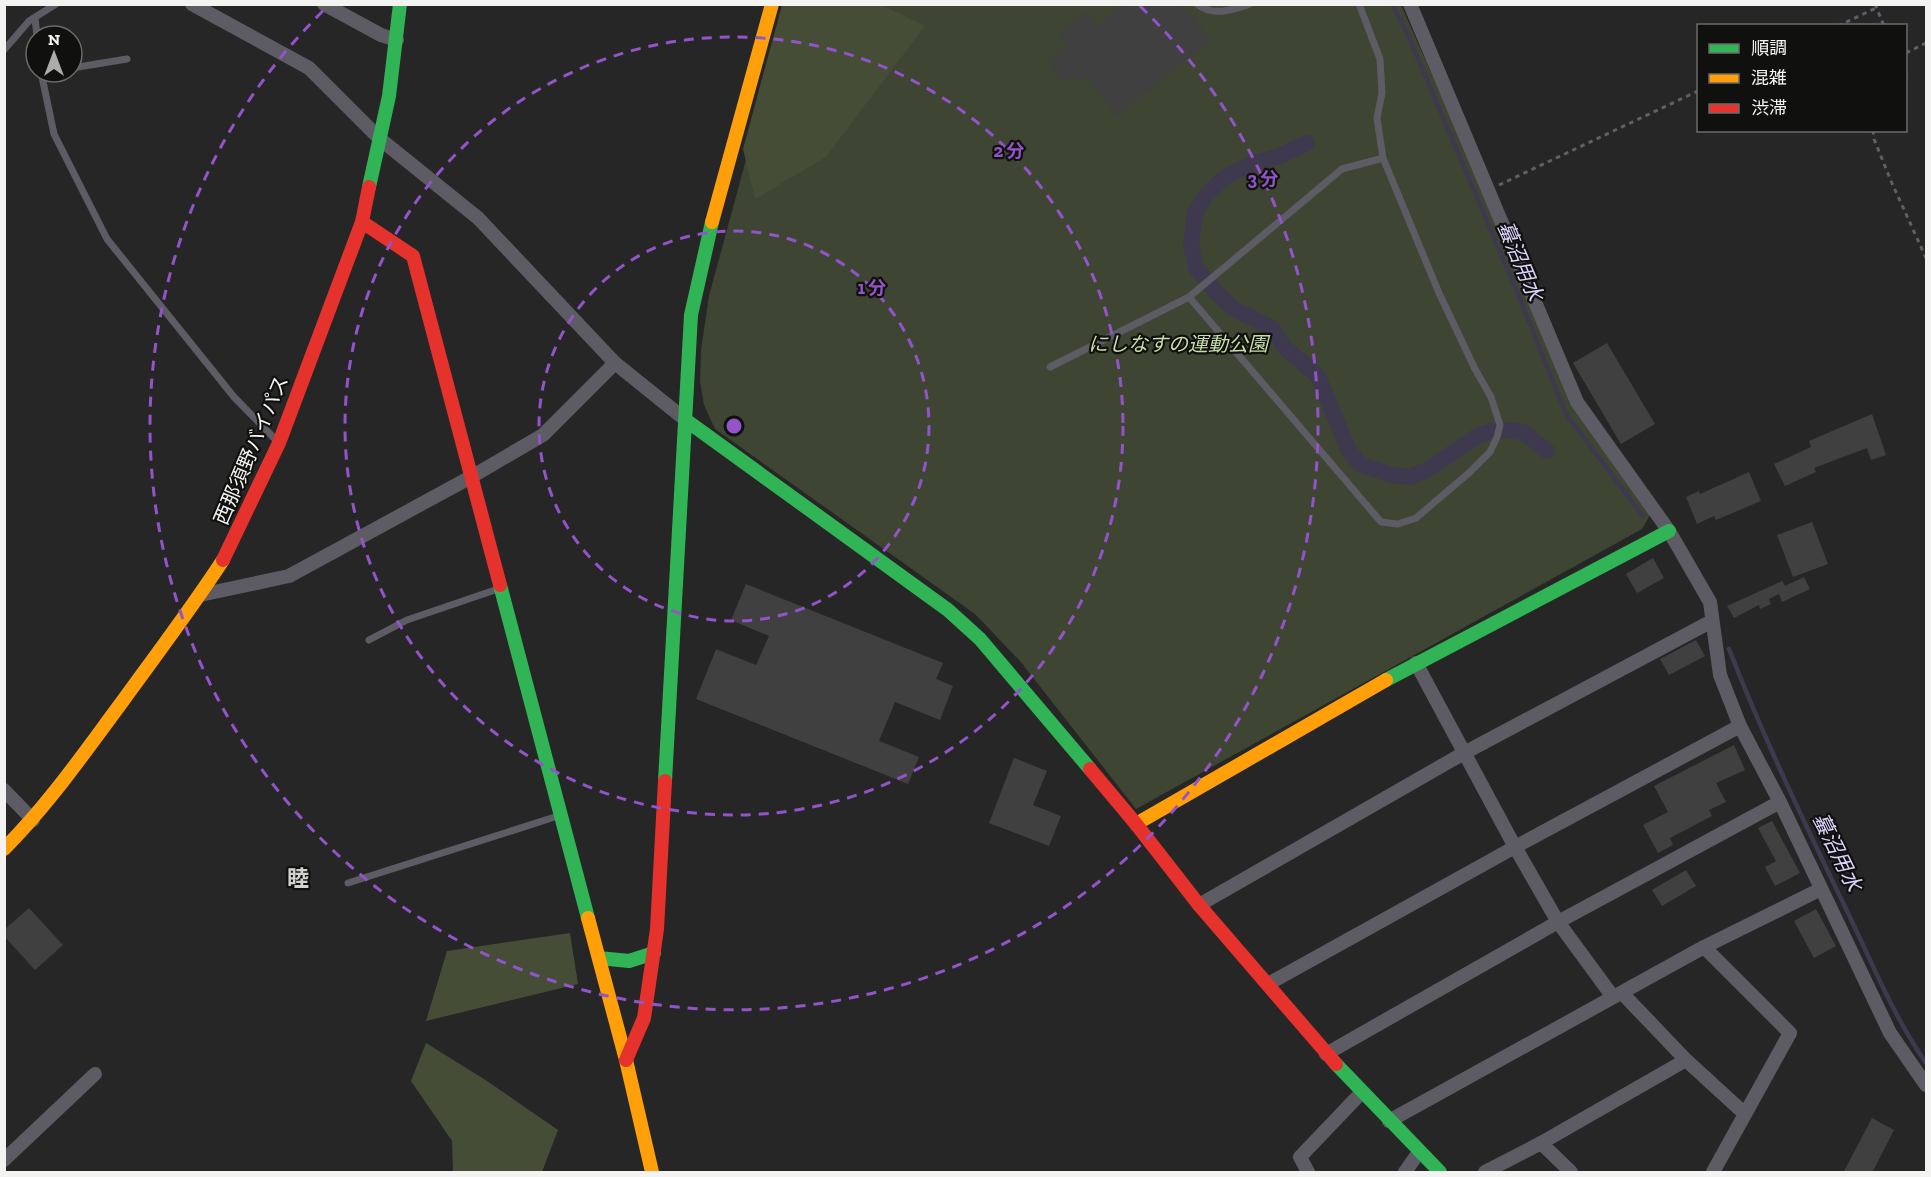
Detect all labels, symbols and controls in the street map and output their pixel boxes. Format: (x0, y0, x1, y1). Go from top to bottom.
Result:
north arrow (24, 24, 84, 84)
legend (1697, 24, 1907, 132)
text: N (48, 30, 60, 49)
text: 順調 (1751, 37, 1787, 59)
text: 混雑 (1751, 67, 1787, 89)
text: 渋滞 (1751, 97, 1787, 119)
text: 2 分 (993, 140, 1025, 162)
text: 3 分 (1248, 168, 1278, 190)
water label: 蟇沼用水 (1493, 217, 1549, 306)
text: 1 分 (858, 277, 886, 299)
park label: にしなすの運動公園 (1088, 332, 1271, 356)
street label: 西那須野バイパス (209, 372, 293, 528)
centre of rings (724, 416, 744, 436)
water label: 蟇沼用水 (1808, 809, 1868, 897)
district label: 睦 (287, 865, 309, 892)

